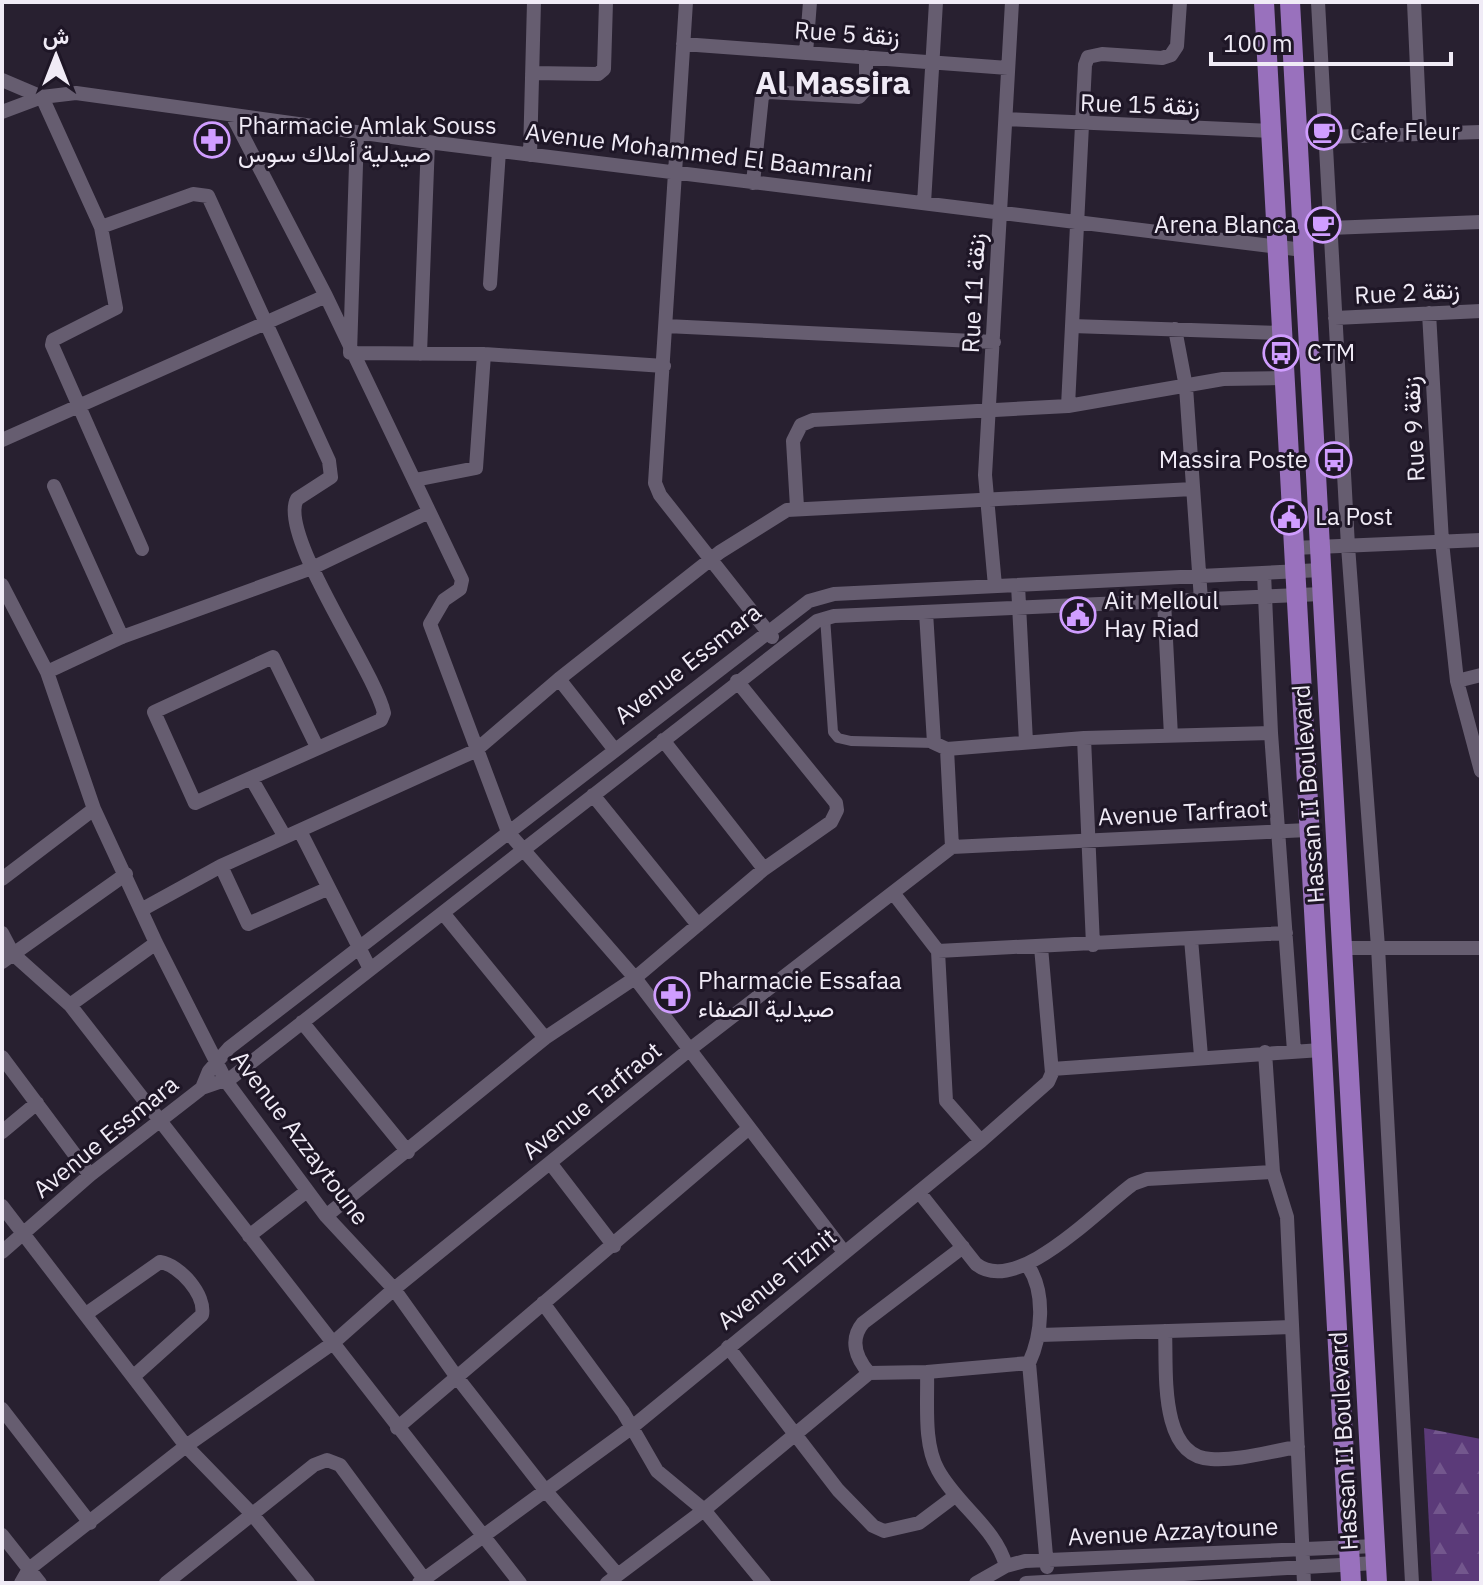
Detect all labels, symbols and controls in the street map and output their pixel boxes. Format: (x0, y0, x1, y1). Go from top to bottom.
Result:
street label: Rue 5 زنقة (793, 13, 901, 53)
north arrow (16, 16, 96, 96)
scale bar (1211, 16, 1451, 66)
text: ش (43, 21, 69, 50)
text: 100 m (1223, 27, 1293, 59)
district label: Al Massira (755, 61, 911, 103)
street label: Rue 15 زنقة (1079, 86, 1201, 122)
place label: Pharmacie Amlak Souss صيدلية أملاك سوس (238, 109, 497, 169)
cafe icon: Cafe Fleur (1305, 113, 1343, 151)
street label: Avenue Mohammed El Baamrani (524, 115, 874, 189)
place label: Cafe Fleur (1350, 115, 1460, 147)
pharmacy icon: Pharmacie Amlak Souss صيدلية أملاك سوس (193, 121, 231, 159)
cafe icon: Arena Blanca (1304, 206, 1342, 244)
place label: Arena Blanca (1154, 208, 1297, 240)
street label: Rue 11 زنقة (954, 232, 992, 354)
street label: Rue 2 زنقة (1353, 273, 1461, 311)
bus stop icon: CTM (1262, 334, 1300, 372)
place label: CTM (1307, 336, 1355, 368)
street label: Rue 9 زنقة (1394, 375, 1432, 483)
bus stop icon: Massira Poste (1315, 441, 1353, 479)
place label: Massira Poste (1159, 443, 1308, 475)
public building icon: La Post (1270, 498, 1308, 536)
place label: La Post (1315, 500, 1393, 532)
place label: Ait Melloul Hay Riad (1104, 584, 1219, 644)
street label: Avenue Essmara (607, 596, 768, 731)
public building icon: Ait Melloul Hay Riad (1059, 596, 1097, 634)
street label: Hassan II Boulevard (1284, 684, 1332, 905)
street label: Avenue Tarfraot (1097, 792, 1269, 832)
place label: Pharmacie Essafaa صيدلية الصفاء (698, 964, 902, 1024)
pharmacy icon: Pharmacie Essafaa صيدلية الصفاء (653, 976, 691, 1014)
street label: Avenue Tarfraot (515, 1034, 668, 1166)
street label: Avenue Azzaytoune (225, 1044, 377, 1231)
street label: Avenue Essmara (26, 1068, 185, 1205)
street label: Avenue Tiznit (710, 1220, 843, 1336)
street label: Hassan II Boulevard (1321, 1331, 1365, 1551)
street label: Avenue Azzaytoune (1067, 1510, 1279, 1552)

